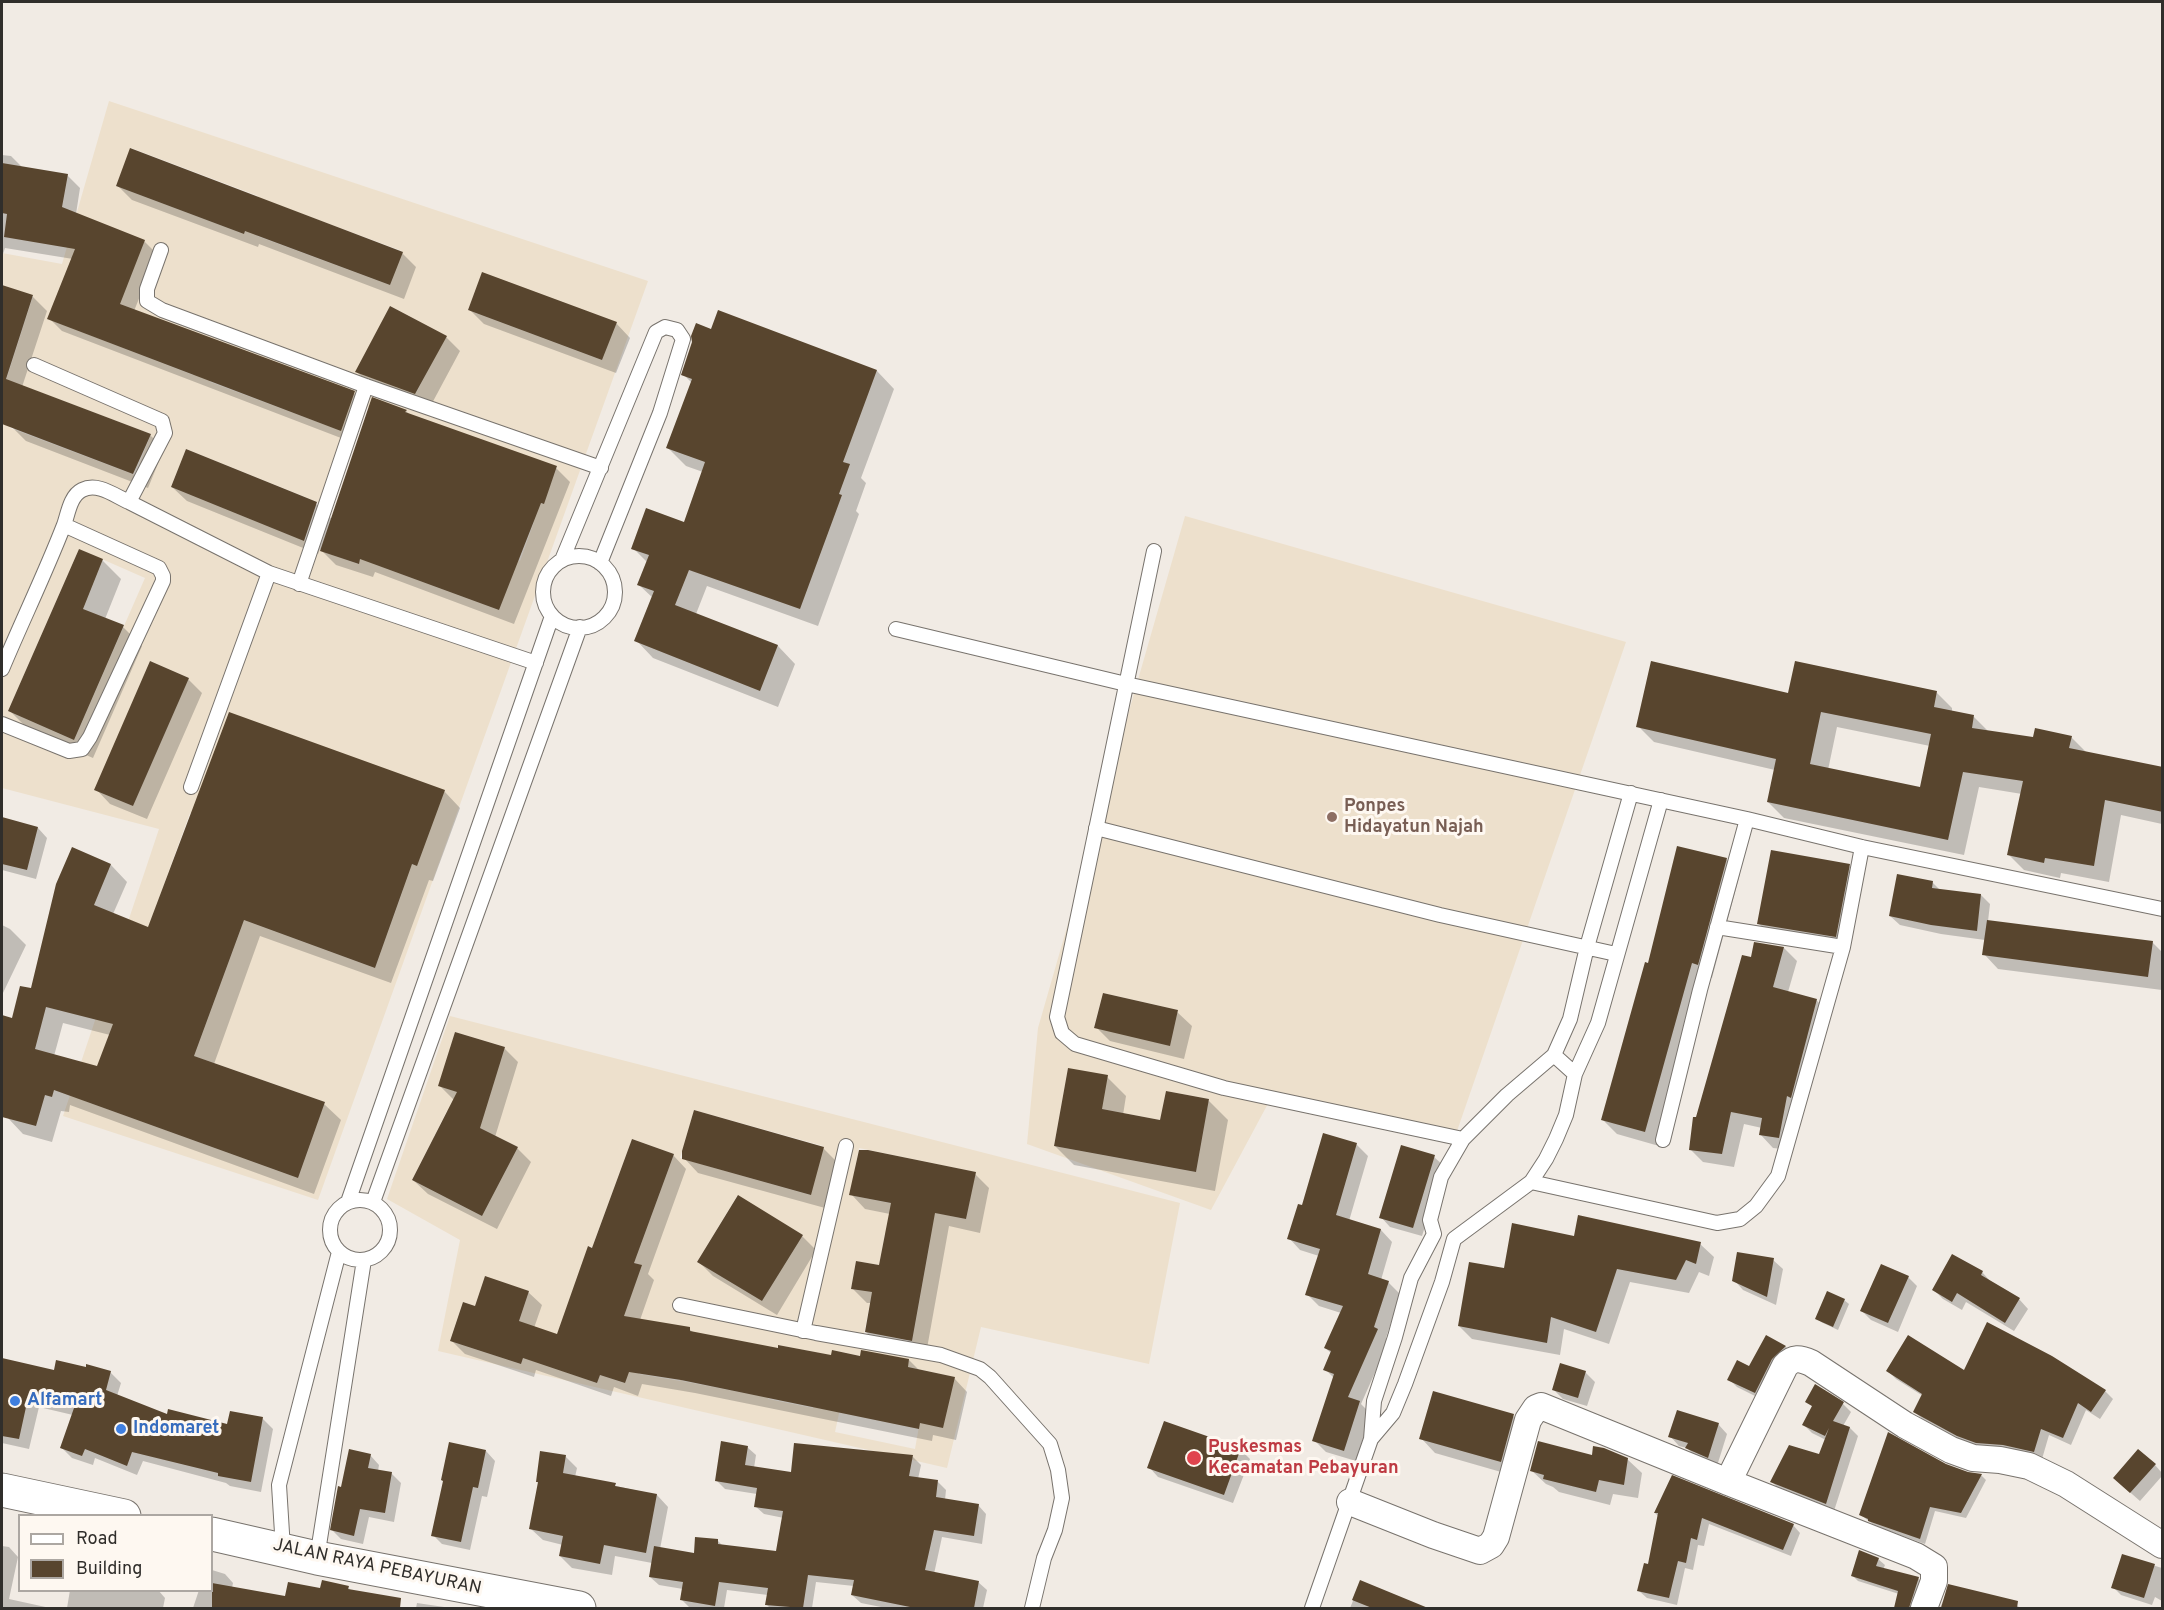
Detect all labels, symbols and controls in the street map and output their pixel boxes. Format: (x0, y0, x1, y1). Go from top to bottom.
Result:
place label: Ponpes Hidayatun Najah (1344, 796, 1484, 838)
marker: Ponpes Hidayatun Najah (1325, 810, 1339, 824)
place label: Alfamart (27, 1390, 102, 1412)
marker: Alfamart (8, 1394, 22, 1408)
place label: Indomaret (133, 1418, 219, 1440)
marker: Indomaret (114, 1422, 128, 1436)
place label: Puskesmas Kecamatan Pebayuran (1208, 1437, 1399, 1480)
marker: Puskesmas Kecamatan Pebayuran (1185, 1449, 1203, 1467)
legend (18, 1514, 213, 1592)
text: Road (76, 1528, 118, 1551)
street label: JALAN RAYA PEBAYURAN (271, 1535, 483, 1601)
text: Building (76, 1558, 142, 1581)

